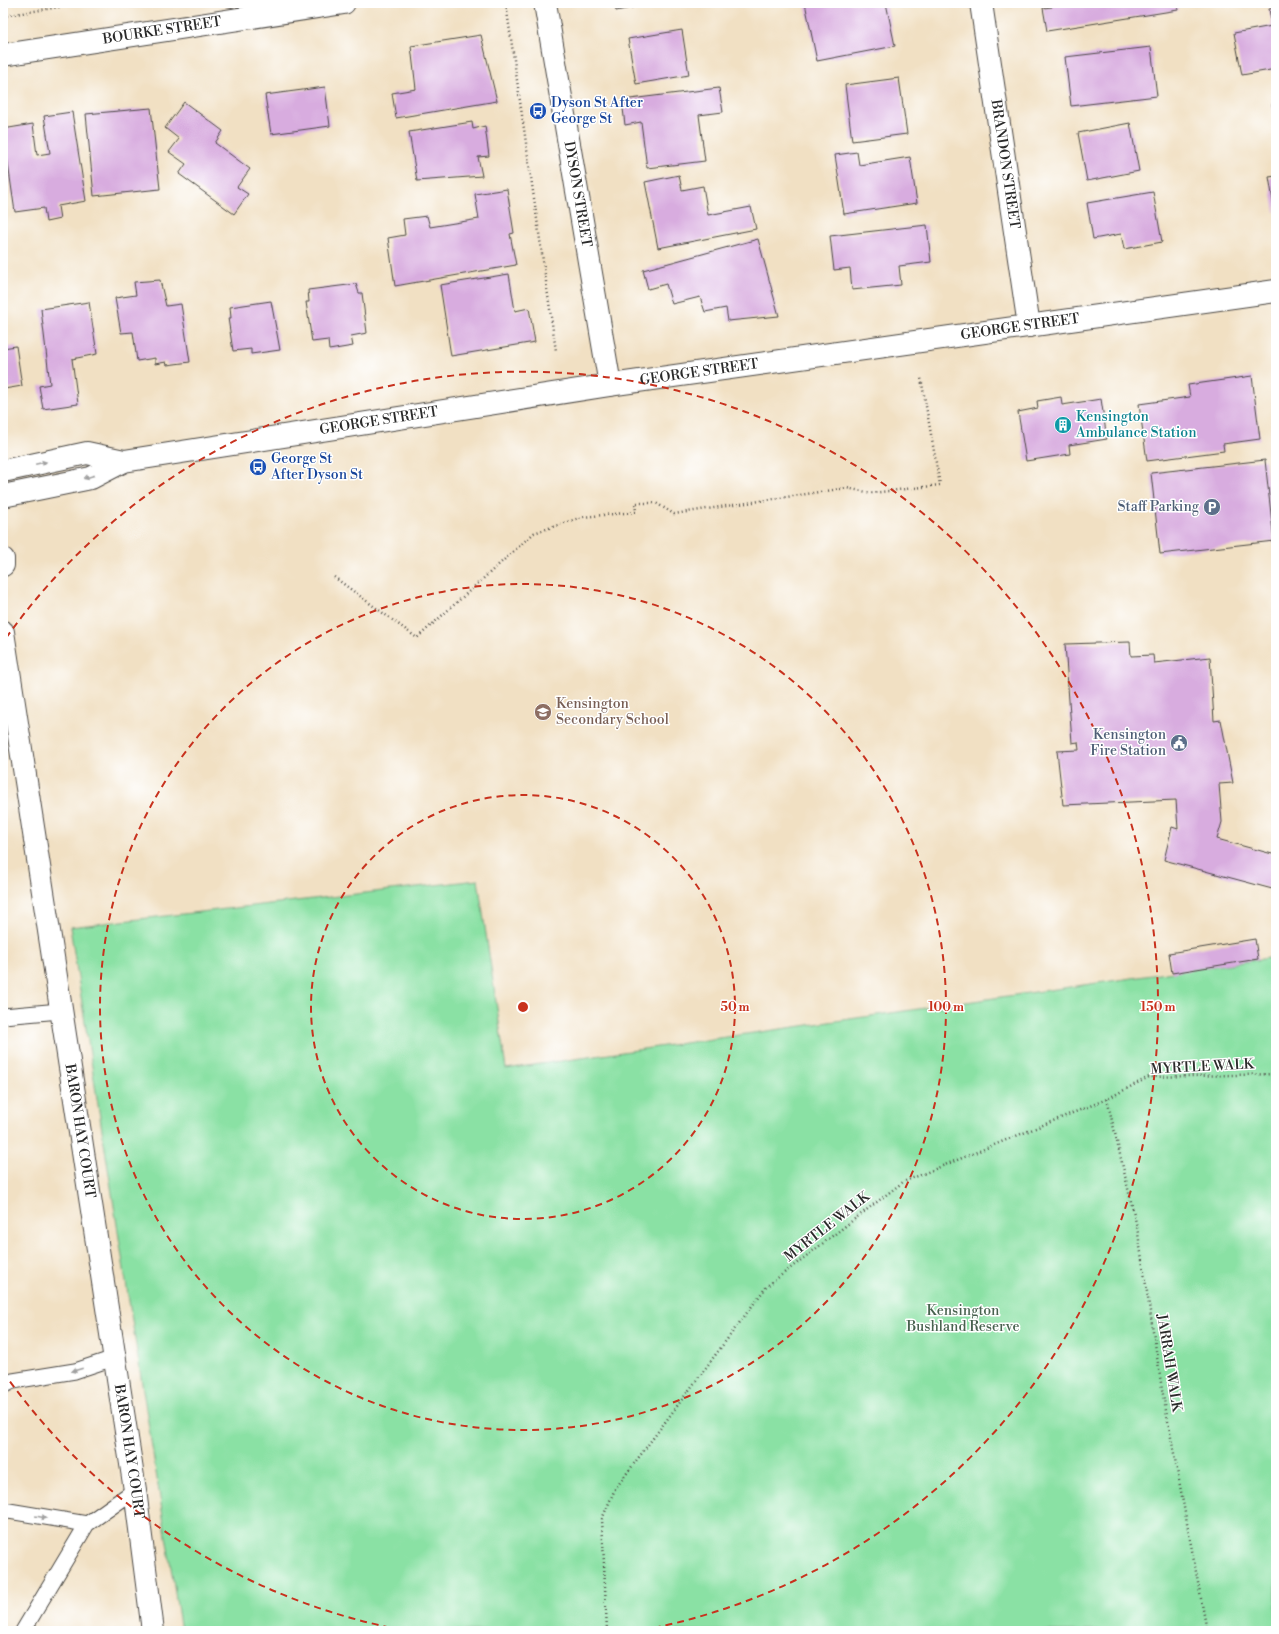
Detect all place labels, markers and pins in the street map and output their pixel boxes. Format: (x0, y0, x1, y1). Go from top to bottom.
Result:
place label: Dyson St After George St (551, 94, 643, 128)
bus stop icon: Dyson St After George St (528, 101, 548, 121)
place label: Kensington Ambulance Station (1075, 408, 1197, 442)
building icon: Kensington Ambulance Station (1053, 415, 1073, 435)
place label: George St After Dyson St (270, 450, 363, 484)
bus stop icon: George St After Dyson St (248, 457, 268, 477)
parking icon: Staff Parking (1202, 497, 1222, 517)
place label: Staff Parking (1117, 498, 1200, 516)
place label: Kensington Secondary School (556, 695, 669, 729)
school or university icon: Kensington Secondary School (533, 702, 553, 722)
place label: Kensington Fire Station (1090, 726, 1167, 760)
public building icon: Kensington Fire Station (1169, 733, 1189, 753)
centre of rings (516, 1000, 530, 1014)

